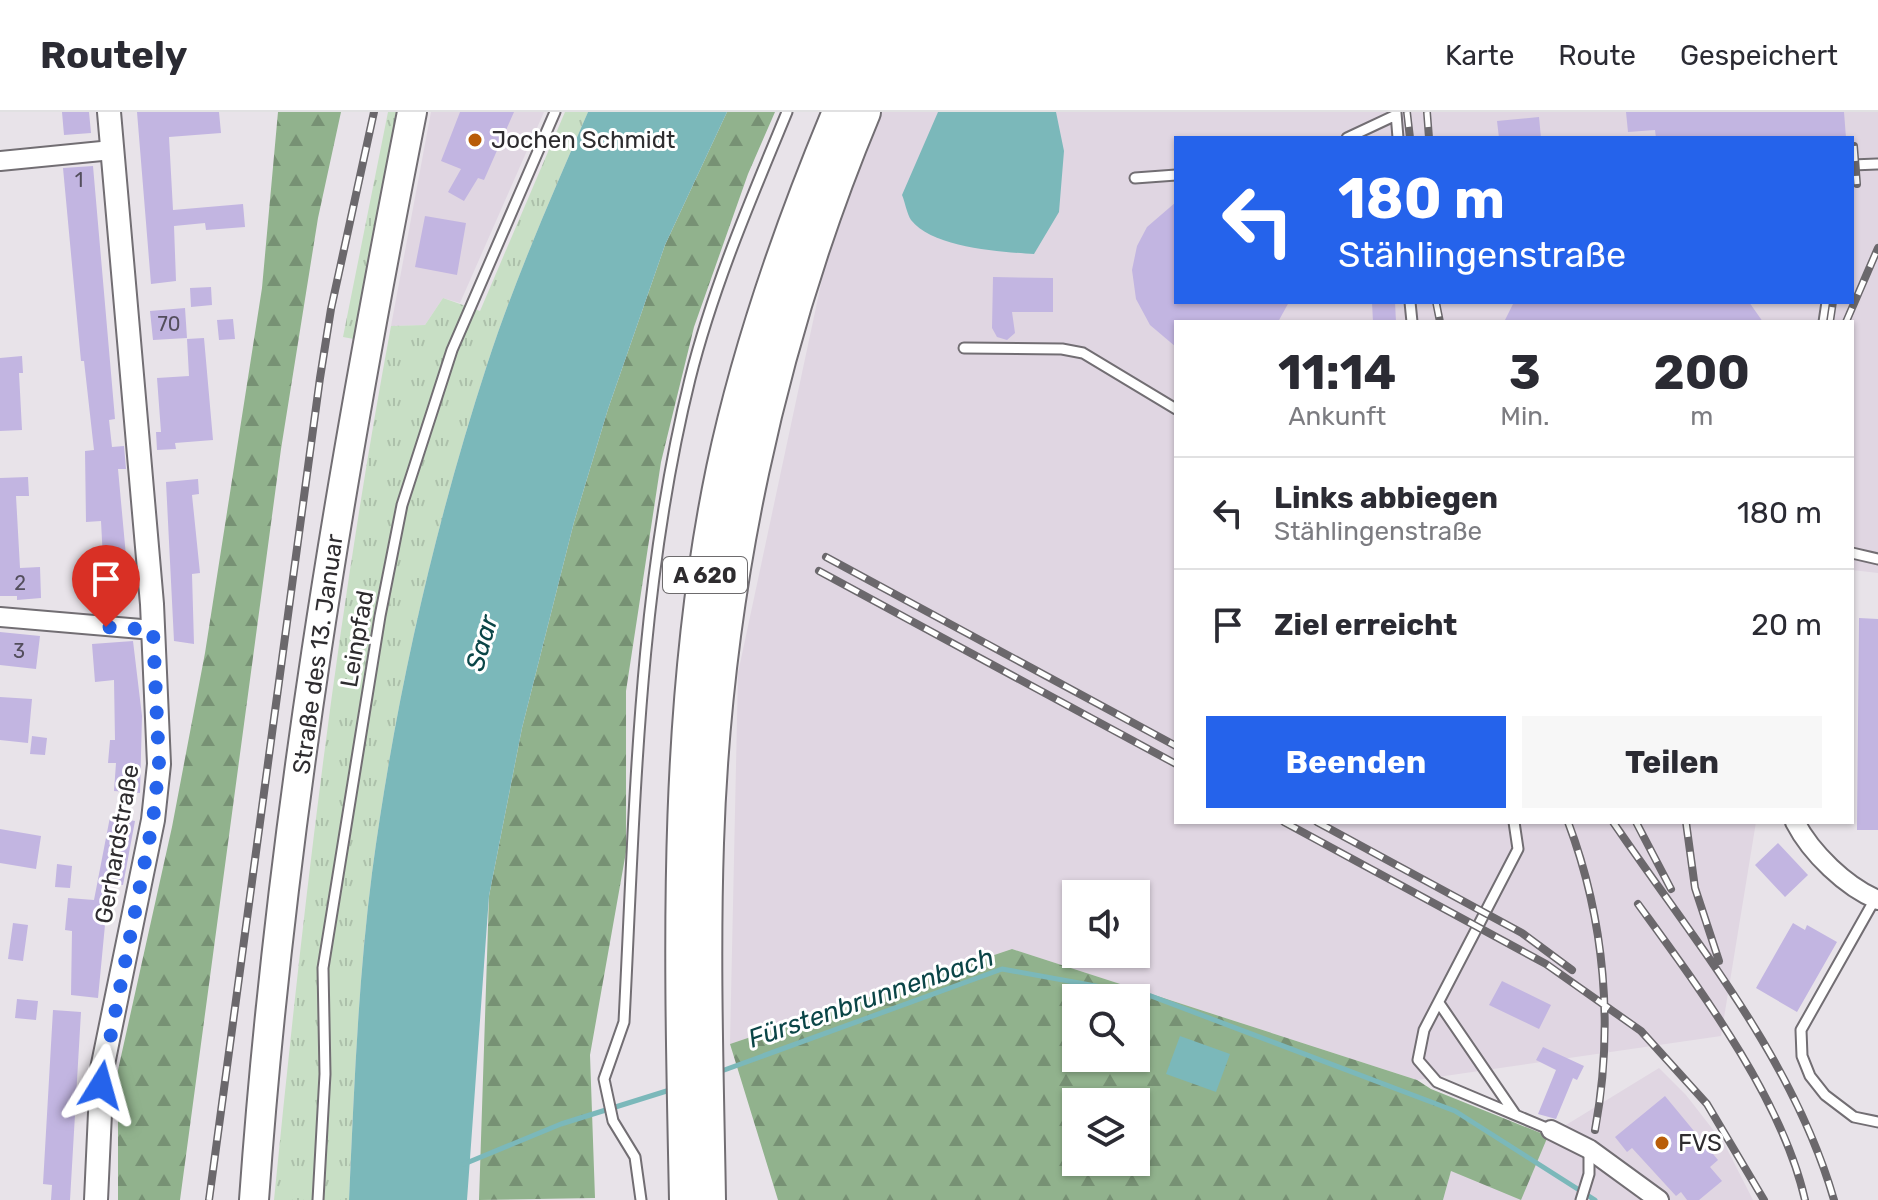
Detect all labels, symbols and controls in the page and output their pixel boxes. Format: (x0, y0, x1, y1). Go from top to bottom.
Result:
text: Routely (40, 32, 187, 78)
text: Karte (1445, 39, 1514, 72)
text: Route (1558, 39, 1636, 72)
text: Gespeichert (1680, 39, 1838, 72)
place label: Jochen Schmidt (491, 126, 675, 154)
marker: Jochen Schmidt (466, 131, 484, 149)
text: 180 m (1338, 166, 1505, 232)
house number: 1 (75, 168, 83, 192)
icon: left (1206, 168, 1310, 272)
text: Stählingenstraße (1338, 233, 1626, 276)
house number: 70 (158, 312, 180, 336)
text: 11:14 (1278, 344, 1396, 401)
text: 3 (1509, 344, 1541, 401)
text: 200 (1654, 344, 1750, 401)
text: Ankunft (1288, 401, 1386, 432)
text: Min. (1500, 401, 1550, 432)
text: m (1690, 401, 1713, 432)
text: Links abbiegen (1274, 480, 1498, 516)
icon: left (1206, 491, 1250, 535)
text: 180 m (1737, 495, 1822, 531)
text: Stählingenstraße (1274, 516, 1482, 547)
street label: Straße des 13. Januar (287, 532, 349, 776)
pin (72, 545, 140, 627)
icon: arrive (84, 557, 128, 601)
road number: A 620 (663, 557, 747, 593)
house number: 2 (14, 571, 26, 595)
street label: Leinpfad (335, 588, 379, 690)
icon: arrive (1206, 603, 1250, 647)
text: Ziel erreicht (1274, 607, 1457, 643)
text: 20 m (1751, 607, 1822, 643)
water label: Saar (459, 611, 505, 674)
house number: 3 (13, 639, 25, 663)
button: Beenden (1206, 716, 1506, 808)
button: Teilen (1522, 716, 1822, 808)
street label: Gerhardstraße (89, 762, 145, 926)
map controls (1062, 880, 1150, 1176)
button: sound (1062, 880, 1150, 968)
water label: Fürstenbrunnenbach (744, 941, 998, 1055)
button: search (1062, 984, 1150, 1072)
position arrow (59, 1043, 143, 1127)
button: layers (1062, 1088, 1150, 1176)
place label: FVS (1678, 1129, 1722, 1157)
marker: FVS (1653, 1134, 1671, 1152)

